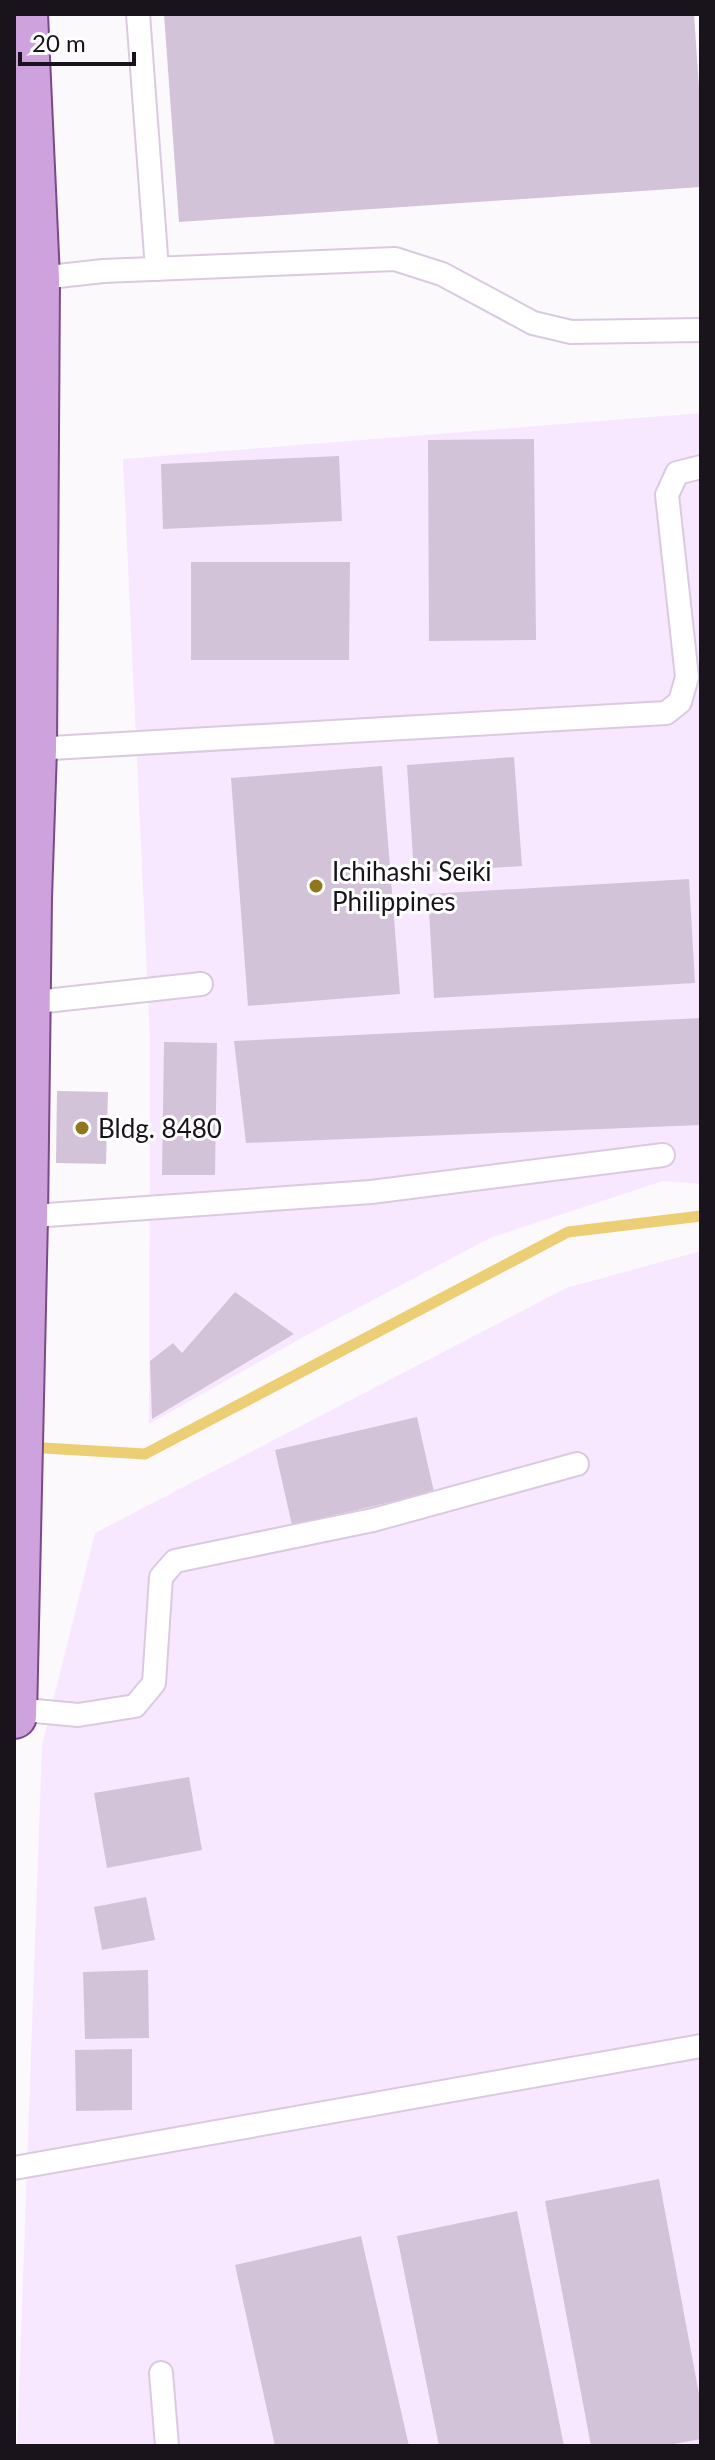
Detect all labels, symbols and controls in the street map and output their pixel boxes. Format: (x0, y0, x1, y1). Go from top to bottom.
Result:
scale bar (20, 16, 134, 66)
text: 20 m (32, 28, 86, 57)
place label: Ichihashi Seiki Philippines (332, 855, 492, 917)
marker: Ichihashi Seiki Philippines (307, 877, 325, 895)
place label: Bldg. 8480 (98, 1112, 222, 1144)
marker: Bldg. 8480 (73, 1119, 91, 1137)

